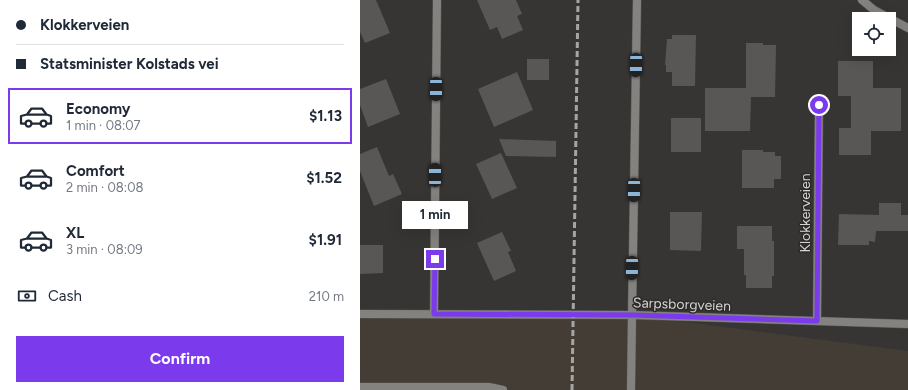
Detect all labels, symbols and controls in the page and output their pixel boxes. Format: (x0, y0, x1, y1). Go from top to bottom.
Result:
map controls (852, 12, 896, 56)
button: locate (852, 12, 896, 56)
text: Klokkerveien (40, 16, 129, 34)
car (630, 53, 642, 77)
text: Statsminister Kolstads vei (40, 55, 219, 73)
car (430, 77, 442, 101)
route start (810, 96, 828, 114)
icon: car (18, 98, 54, 134)
text: Economy (66, 100, 131, 118)
text: $1.13 (309, 107, 342, 125)
text: 1 min · 08:07 (66, 118, 141, 133)
icon: car (18, 160, 54, 196)
text: Comfort (66, 162, 125, 180)
car (429, 163, 441, 187)
text: $1.52 (306, 169, 342, 187)
street label: Klokkerveien (797, 173, 814, 253)
car (628, 178, 640, 202)
text: 2 min · 08:08 (66, 180, 143, 195)
callout: 1 min (402, 201, 468, 229)
text: 1 min (420, 207, 450, 222)
icon: car (18, 222, 54, 258)
text: XL (66, 224, 84, 242)
text: $1.91 (309, 231, 342, 249)
text: 3 min · 08:09 (66, 242, 143, 257)
route end (426, 250, 444, 268)
car (626, 256, 638, 280)
icon: cash (16, 285, 38, 307)
text: Cash (48, 287, 82, 305)
text: 210 m (309, 289, 344, 304)
street label: Sarpsborgveien (633, 294, 731, 315)
button: Confirm (16, 336, 344, 382)

